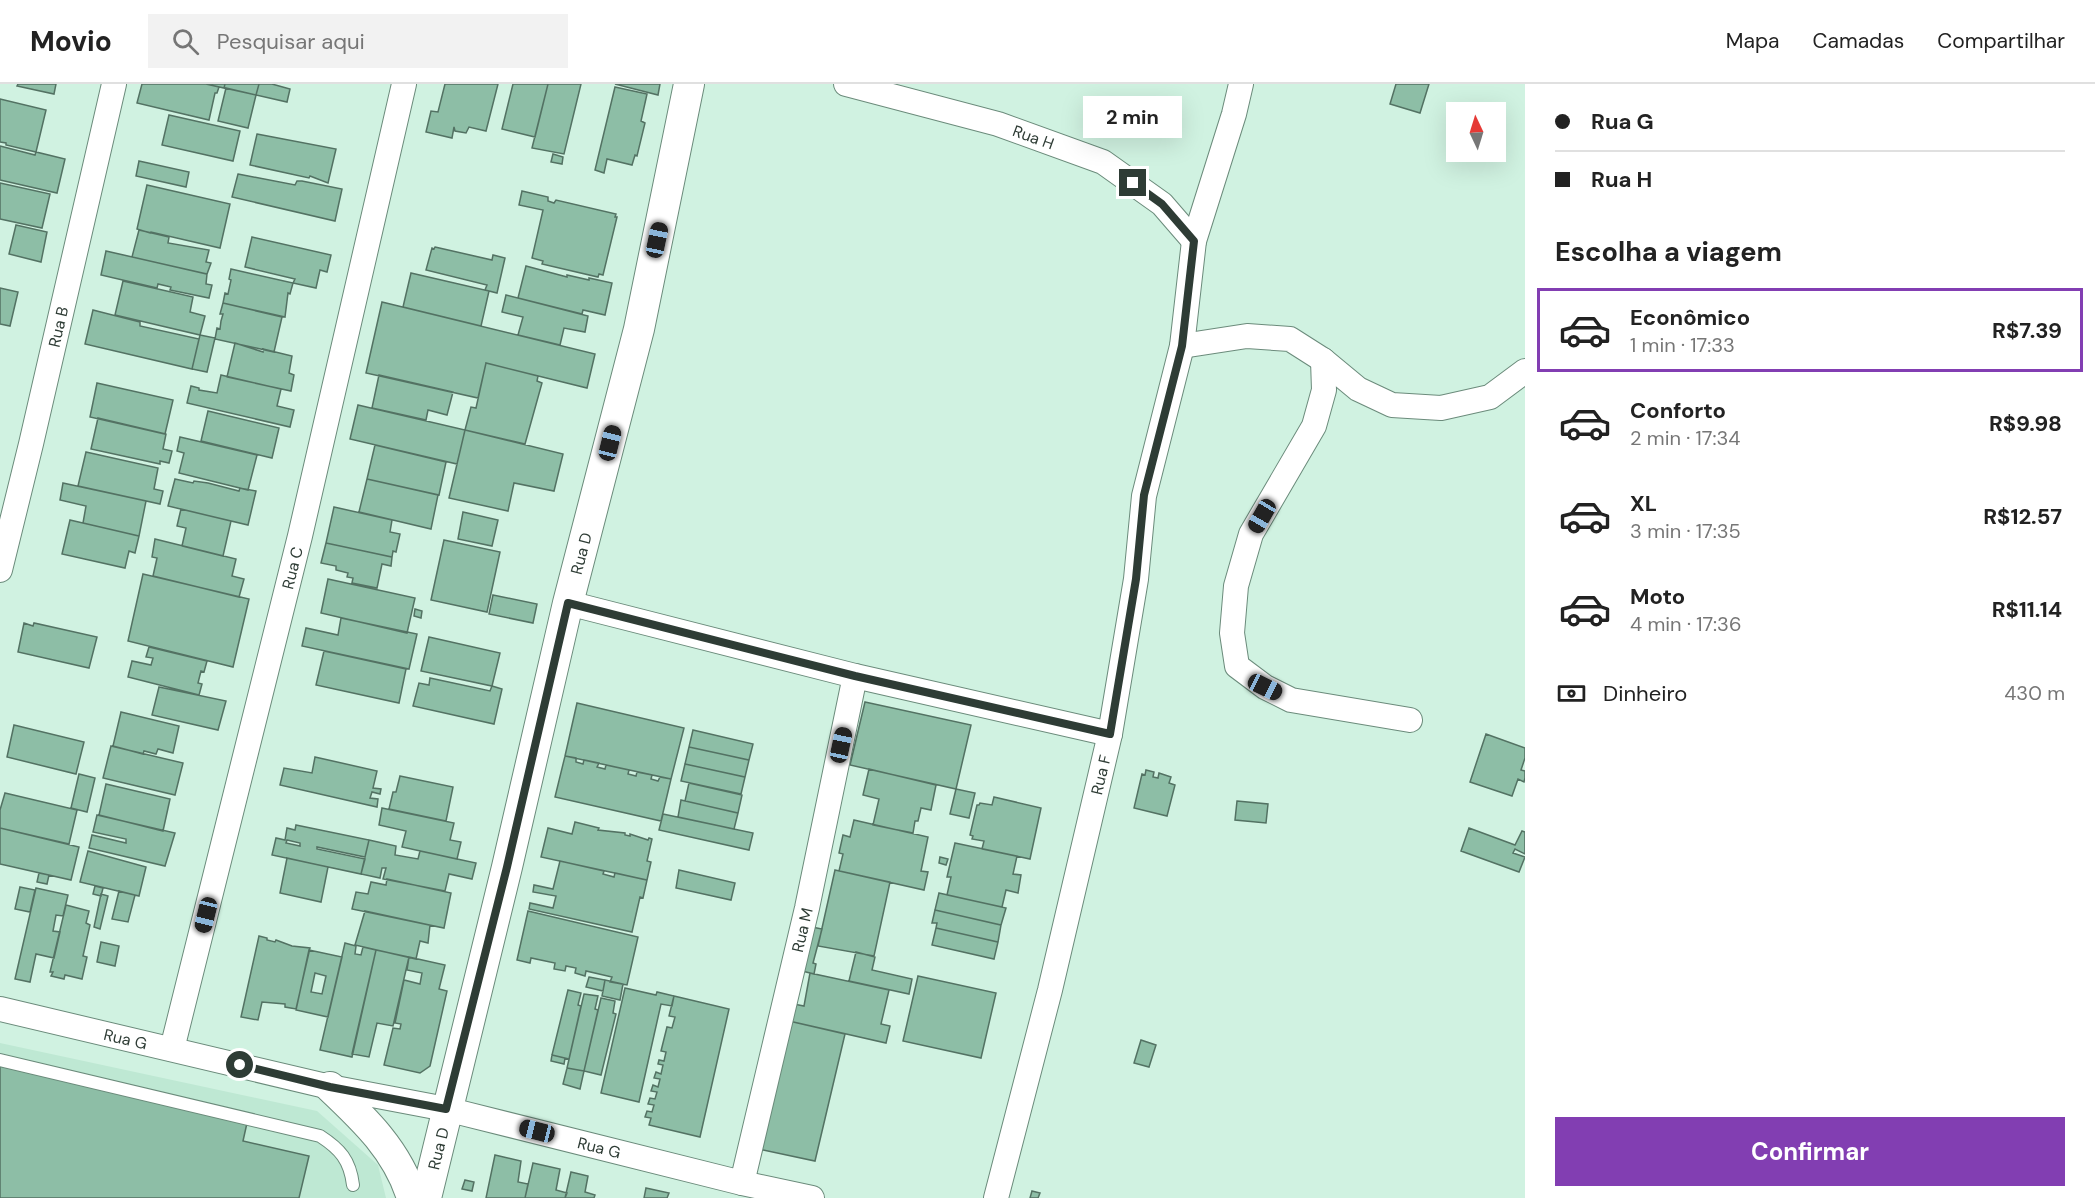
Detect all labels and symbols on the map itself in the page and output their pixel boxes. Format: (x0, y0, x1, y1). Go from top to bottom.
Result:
callout: 2 min (1084, 96, 1182, 138)
north arrow (1446, 102, 1506, 162)
street label: Rua H (1010, 120, 1057, 154)
route end (1119, 169, 1146, 196)
car (644, 221, 670, 259)
street label: Rua B (44, 304, 73, 349)
car (597, 423, 623, 463)
car (1245, 496, 1279, 536)
street label: Rua D (566, 530, 597, 577)
street label: Rua C (277, 544, 308, 591)
car (1245, 671, 1285, 703)
car (828, 726, 854, 764)
street label: Rua F (1086, 752, 1116, 797)
car (193, 895, 219, 935)
street label: Rua M (787, 906, 818, 954)
street label: Rua G (102, 1024, 149, 1054)
route start (226, 1051, 253, 1078)
car (517, 1118, 557, 1144)
street label: Rua D (423, 1125, 454, 1172)
street label: Rua G (575, 1132, 623, 1163)

